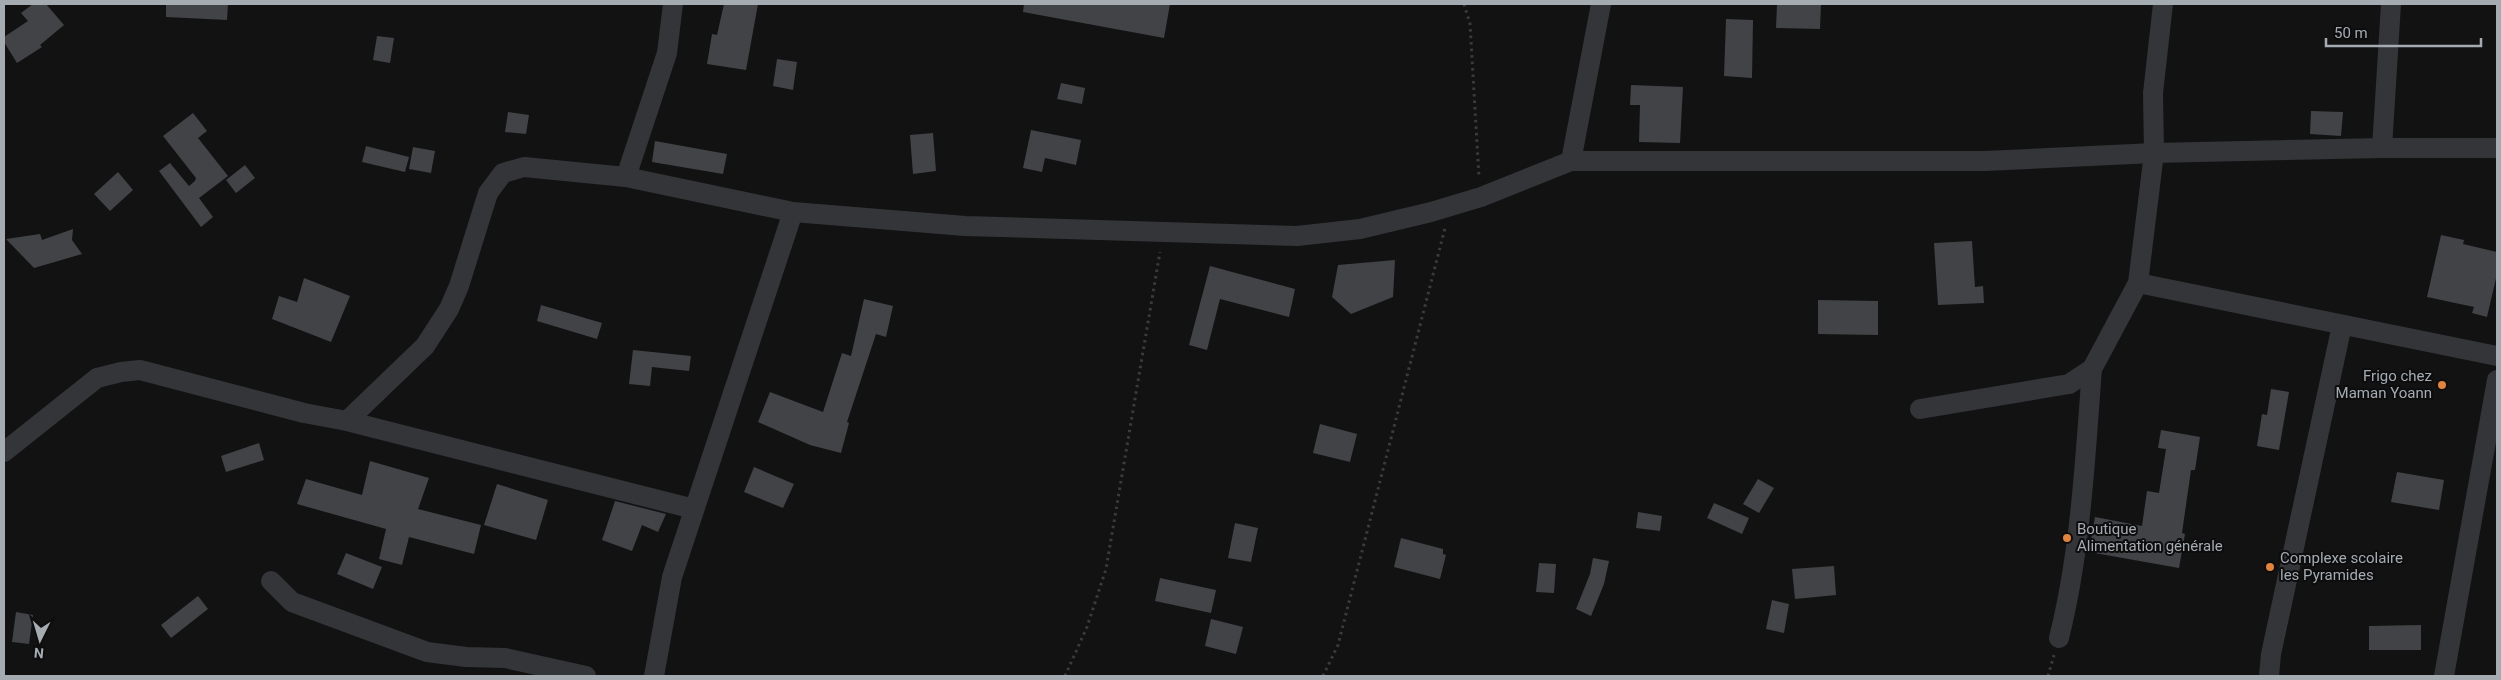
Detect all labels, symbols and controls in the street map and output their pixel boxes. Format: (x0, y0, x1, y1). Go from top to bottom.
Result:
scale bar (2326, 15, 2481, 47)
text: 50 m (2334, 24, 2368, 42)
place label: Frigo chez Maman Yoann (2336, 367, 2432, 402)
marker: Frigo chez Maman Yoann (2436, 379, 2448, 391)
place label: Boutique Alimentation générale (2077, 520, 2223, 555)
marker: Boutique Alimentation générale (2061, 532, 2073, 544)
place label: Complexe scolaire les Pyramides (2280, 549, 2403, 584)
marker: Complexe scolaire les Pyramides (2264, 561, 2276, 573)
north arrow (15, 615, 65, 665)
text: N (33, 645, 44, 661)

